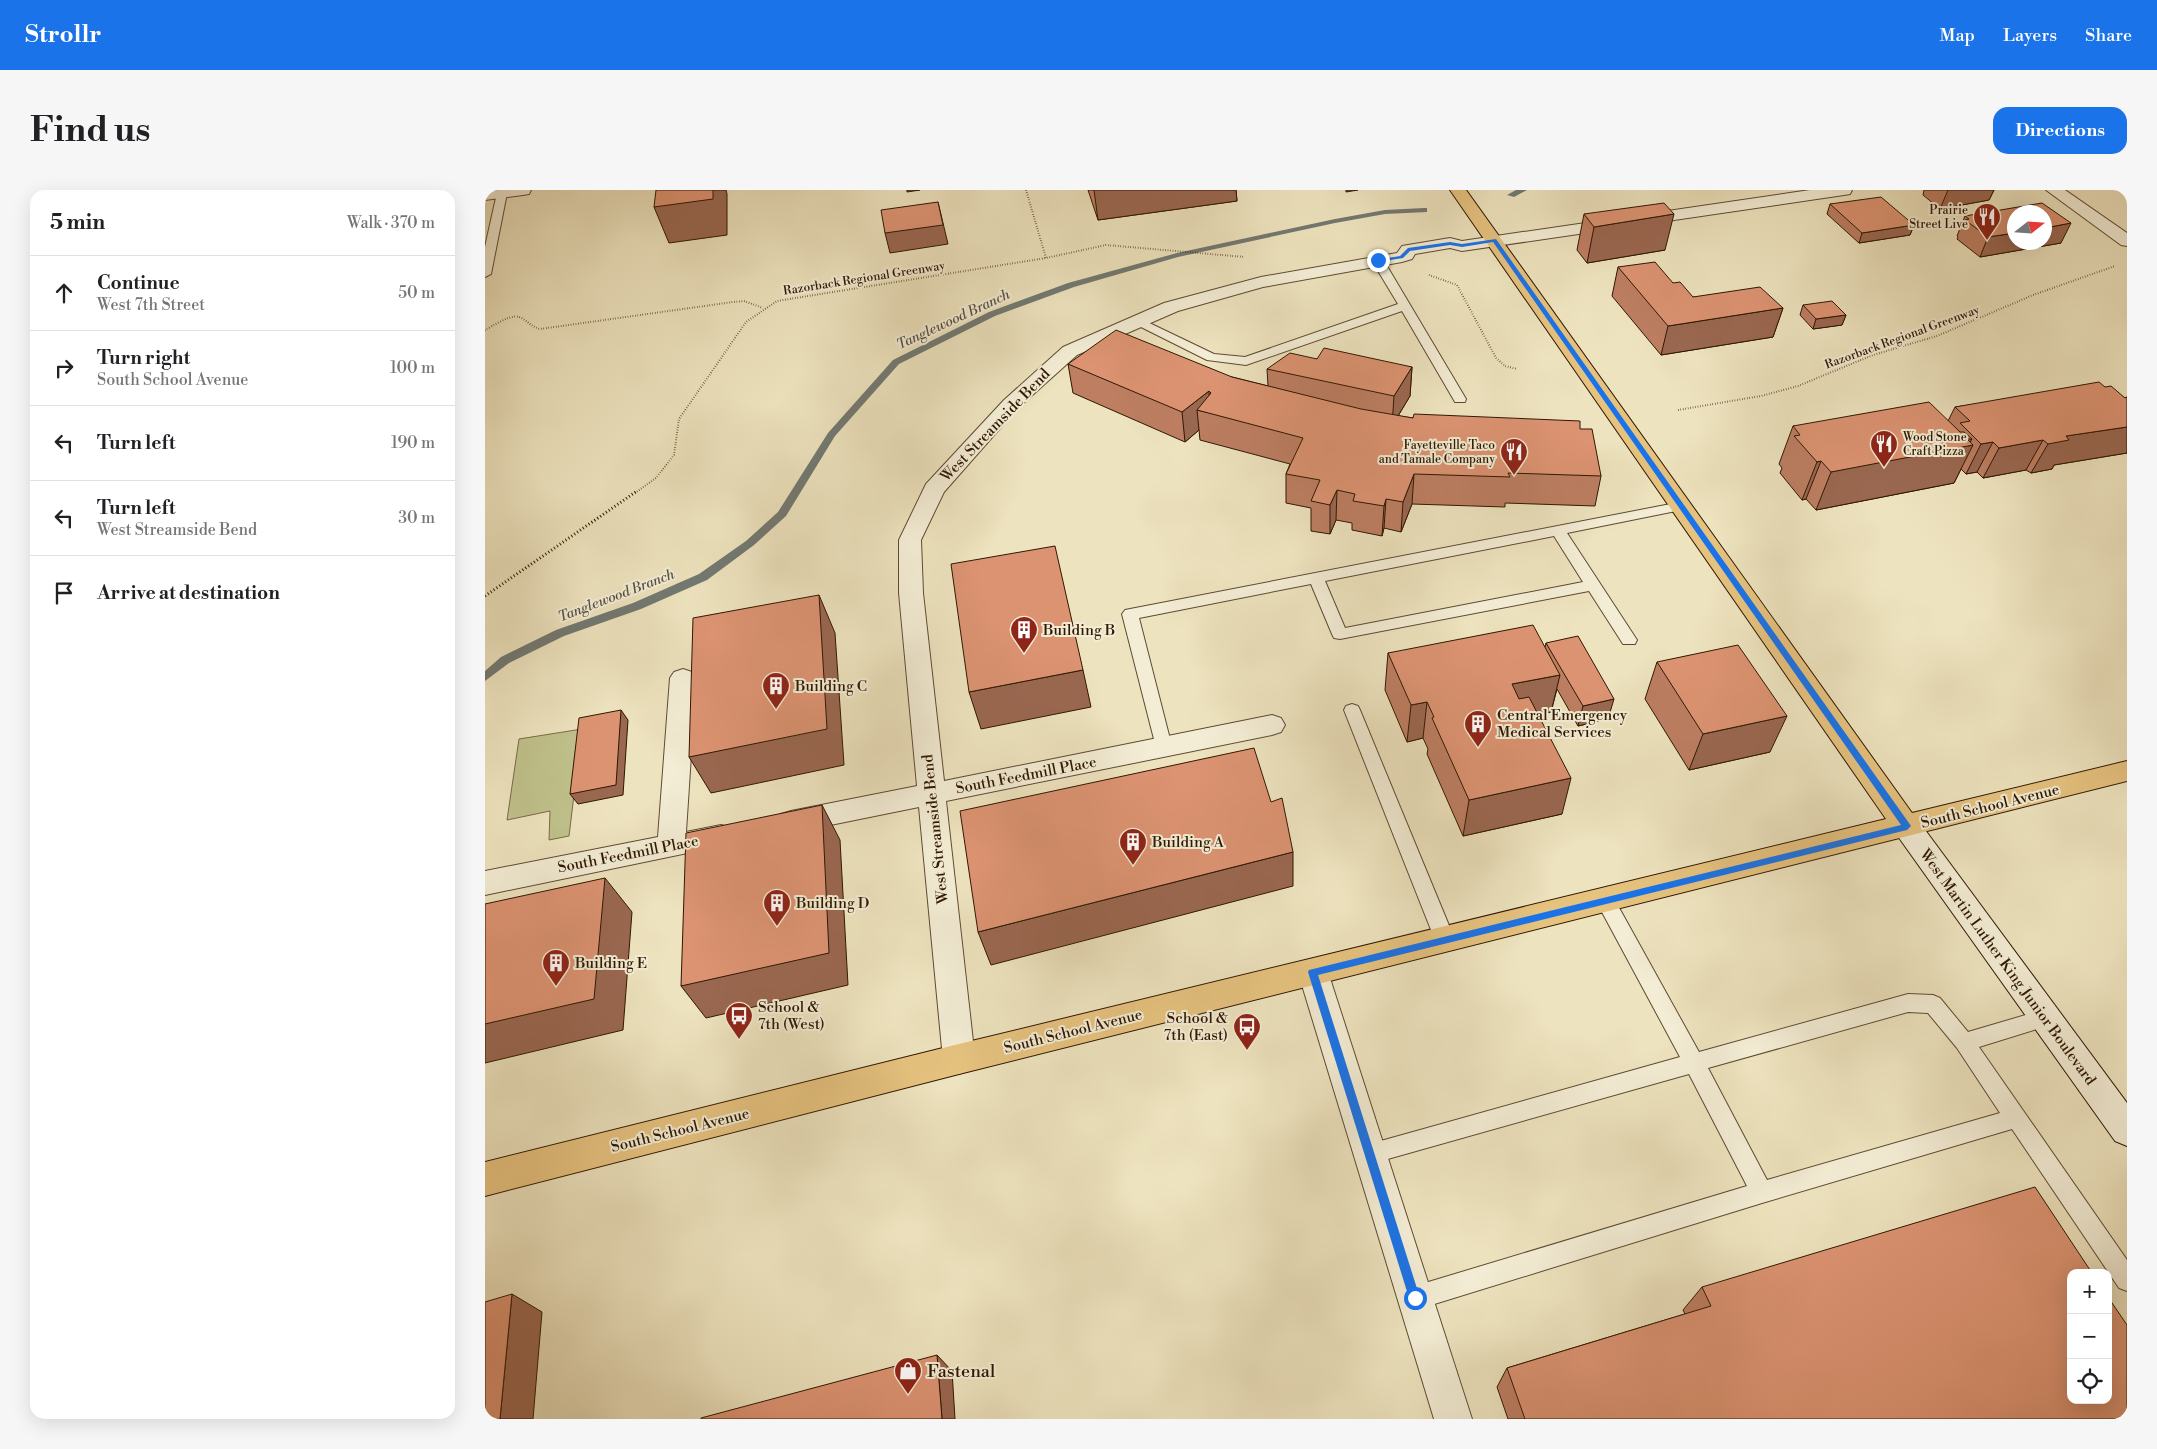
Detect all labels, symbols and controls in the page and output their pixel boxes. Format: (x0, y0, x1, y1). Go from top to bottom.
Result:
text: Strollr (25, 20, 101, 50)
text: Map (1940, 24, 1975, 47)
text: Layers (2003, 24, 2057, 47)
text: Share (2085, 24, 2132, 47)
button: Directions (1993, 107, 2127, 154)
text: Find us (30, 109, 150, 152)
restaurant icon: Prairie Street Live (1972, 202, 2002, 241)
place label: Prairie Street Live (1909, 203, 1968, 232)
north arrow (2007, 205, 2052, 250)
text: 5 min (50, 210, 105, 236)
text: Walk · 370 m (347, 213, 435, 233)
route end (1367, 249, 1390, 272)
street label: Razorback Regional Greenway (782, 258, 946, 299)
text: Continue (97, 271, 180, 295)
icon: ahead (50, 279, 78, 307)
text: 50 m (398, 283, 435, 303)
water label: Tanglewood Branch (894, 286, 1013, 354)
text: West 7th Street (97, 295, 205, 315)
street label: Razorback Regional Greenway (1823, 302, 1982, 373)
text: Turn right (97, 346, 190, 370)
icon: right (50, 354, 78, 382)
text: 100 m (390, 358, 435, 378)
street label: West Streamside Bend (936, 364, 1055, 487)
text: South School Avenue (97, 370, 248, 390)
icon: left (50, 429, 78, 457)
restaurant icon: Wood Stone Craft Pizza (1869, 429, 1899, 468)
place label: Wood Stone Craft Pizza (1902, 430, 1967, 459)
text: Turn left (97, 431, 176, 455)
text: 190 m (391, 433, 435, 453)
restaurant icon: Fayetteville Taco and Tamale Company (1499, 437, 1529, 476)
place label: Fayetteville Taco and Tamale Company (1379, 438, 1495, 467)
text: Turn left (97, 496, 176, 520)
icon: left (50, 504, 78, 532)
text: 30 m (398, 508, 435, 528)
text: West Streamside Bend (97, 520, 257, 540)
water label: Tanglewood Branch (556, 565, 677, 626)
icon: arrive (50, 579, 78, 607)
text: Arrive at destination (97, 581, 280, 605)
building icon: Building B (1009, 615, 1039, 654)
place label: Building B (1042, 621, 1115, 640)
building icon: Building C (761, 671, 791, 710)
place label: Building C (794, 677, 867, 696)
place label: Central Emergency Medical Services (1497, 706, 1628, 742)
building icon: Central Emergency Medical Services (1463, 709, 1493, 748)
street label: West Streamside Bend (918, 753, 953, 906)
street label: South Feedmill Place (954, 753, 1098, 798)
street label: South School Avenue (1919, 780, 2061, 833)
building icon: Building A (1118, 827, 1148, 866)
street label: South Feedmill Place (556, 832, 700, 877)
place label: Building A (1151, 833, 1225, 852)
street label: West Martin Luther King Junior Boulevard (1915, 845, 2100, 1089)
building icon: Building D (762, 888, 792, 927)
place label: Building D (795, 894, 869, 913)
building icon: Building E (541, 948, 571, 987)
place label: Building E (574, 954, 647, 973)
place label: School & 7th (West) (758, 998, 825, 1034)
bus stop icon: School & 7th (West) (724, 1001, 754, 1040)
street label: South School Avenue (1002, 1005, 1144, 1058)
place label: School & 7th (East) (1164, 1009, 1228, 1045)
bus stop icon: School & 7th (East) (1232, 1012, 1262, 1051)
street label: South School Avenue (609, 1104, 751, 1157)
map controls (2067, 1269, 2112, 1404)
button: + (2067, 1269, 2112, 1314)
route start (1404, 1287, 1427, 1310)
button: − (2067, 1314, 2112, 1359)
shop icon: Fastenal (893, 1356, 923, 1395)
button: locate (2067, 1359, 2112, 1404)
place label: Fastenal (927, 1360, 996, 1383)

